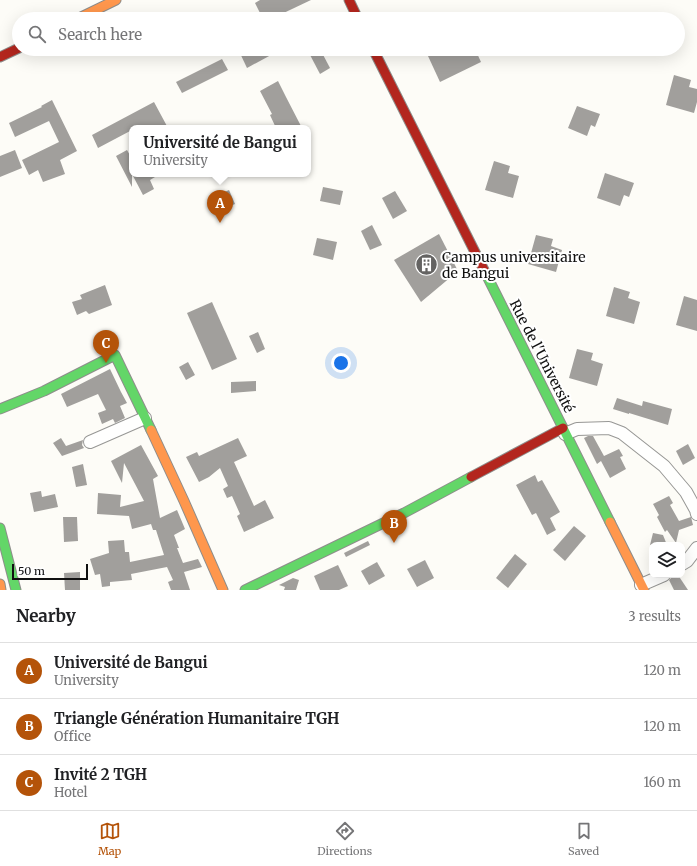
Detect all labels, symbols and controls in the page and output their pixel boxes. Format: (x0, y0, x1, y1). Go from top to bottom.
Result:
search box (12, 12, 685, 56)
icon: search (26, 23, 48, 45)
text: Search here (58, 25, 142, 44)
popup (129, 125, 311, 177)
text: Université de Bangui (143, 133, 297, 152)
text: University (143, 152, 208, 169)
pin: A (207, 190, 233, 223)
place label: Campus universitaire de Bangui (442, 248, 586, 282)
building icon: Campus universitaire de Bangui (414, 252, 440, 278)
street label: Rue de l'Université (506, 296, 578, 416)
pin: C (93, 330, 119, 363)
your location (331, 353, 351, 373)
pin: B (381, 510, 407, 543)
map controls (649, 542, 685, 578)
button: layers (649, 542, 685, 578)
scale bar (12, 562, 88, 581)
text: 50 m (18, 564, 45, 578)
text: Nearby (16, 605, 76, 627)
text: 3 results (628, 608, 681, 625)
text: Université de Bangui (54, 653, 208, 672)
text: A (24, 662, 34, 679)
text: 120 m (643, 662, 681, 679)
text: University (54, 672, 119, 689)
text: Triangle Génération Humanitaire TGH (54, 709, 339, 728)
text: B (24, 718, 34, 735)
text: 120 m (643, 718, 681, 735)
text: Office (54, 728, 91, 745)
text: Invité 2 TGH (54, 765, 147, 784)
text: C (25, 774, 33, 791)
text: 160 m (643, 774, 681, 791)
text: Hotel (54, 784, 87, 801)
tab: Map (98, 820, 121, 858)
tab: Directions (317, 820, 372, 858)
tab: Saved (568, 820, 599, 858)

